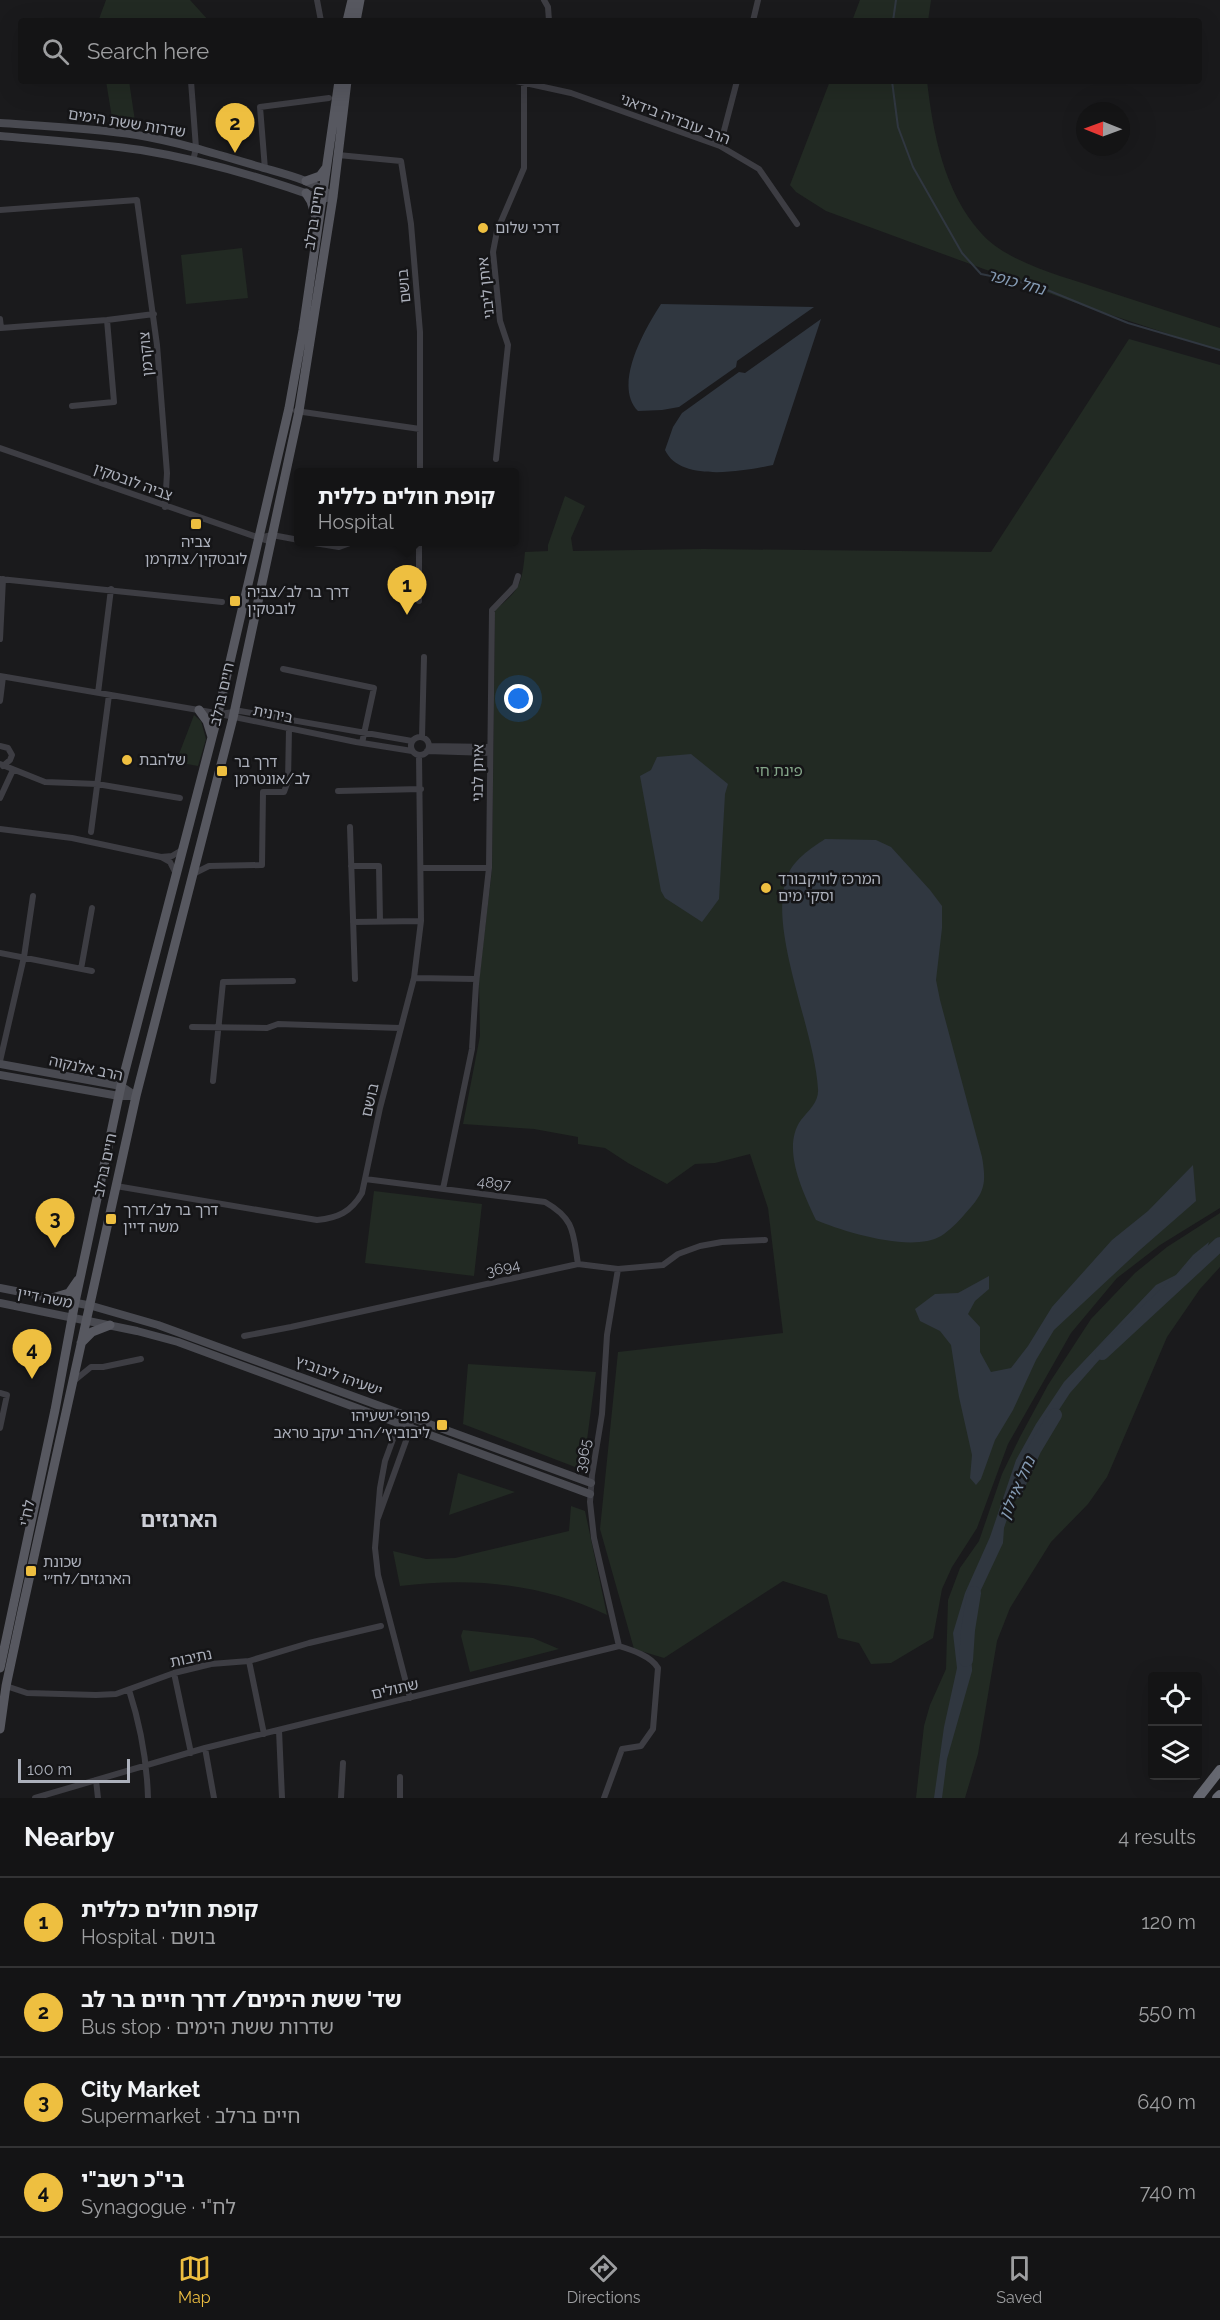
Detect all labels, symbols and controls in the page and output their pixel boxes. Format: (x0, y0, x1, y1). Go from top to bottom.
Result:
search box (18, 18, 1202, 84)
icon: search (39, 35, 72, 68)
text: Search here (87, 38, 209, 64)
street label: הרב עובדיה בידאני (617, 90, 733, 148)
north arrow (1076, 102, 1130, 156)
pin: 2 (216, 104, 254, 153)
street label: שדרות ששת הימים (67, 105, 187, 141)
street label: חיים ברלב (300, 185, 328, 251)
place label: דרכי שלום (495, 219, 560, 237)
marker: דרכי שלום (476, 221, 490, 235)
street label: איתן ליבני (474, 256, 498, 320)
water label: נחל כופר (985, 265, 1048, 299)
street label: בושם (394, 268, 414, 304)
street label: צוקרמן (135, 331, 157, 377)
street label: צביה לובטקין (91, 459, 175, 505)
popup (294, 468, 519, 546)
text: קופת חולים כללית (318, 483, 495, 509)
text: Hospital (318, 510, 394, 534)
marker: צביה לובטקין/צוקרמן (189, 517, 203, 531)
place label: צביה לובטקין/צוקרמן (145, 533, 248, 568)
pin: 1 (388, 566, 426, 615)
place label: דרך בר לב/צביה לובטקין (247, 583, 349, 618)
marker: דרך בר לב/צביה לובטקין (228, 594, 242, 608)
street label: חיים ברלב (206, 661, 238, 727)
your location (504, 684, 533, 713)
street label: בירנית (251, 701, 295, 727)
street label: איתן לבני (468, 744, 488, 802)
place label: שלהבת (139, 751, 186, 769)
marker: שלהבת (120, 753, 134, 767)
place label: דרך בר לב/אונטרמן (234, 753, 310, 788)
park label: פינת חי (755, 762, 803, 780)
marker: דרך בר לב/אונטרמן (215, 764, 229, 778)
place label: המרכז לוויקבורד וסקי מים (778, 870, 881, 905)
marker: המרכז לוויקבורד וסקי מים (759, 881, 773, 895)
street label: הרב אלנקוה (47, 1051, 125, 1085)
street label: בושם (357, 1081, 383, 1119)
street label: חיים ברלב (90, 1132, 120, 1198)
street label: 4897 (476, 1172, 512, 1194)
pin: 3 (36, 1198, 74, 1248)
place label: דרך בר לב/דרך משה דיין (123, 1201, 218, 1236)
marker: דרך בר לב/דרך משה דיין (104, 1212, 118, 1226)
street label: 3694 (484, 1255, 522, 1281)
street label: משה דיין (16, 1284, 74, 1312)
pin: 4 (12, 1330, 51, 1379)
street label: ישעיהו ליבוביץ (293, 1352, 385, 1400)
place label: פרופ׳ ישעיהו ליבוביץ׳/הרב יעקב טראב (273, 1407, 430, 1442)
marker: פרופ׳ ישעיהו ליבוביץ׳/הרב יעקב טראב (435, 1418, 449, 1432)
street label: 3965 (571, 1438, 595, 1474)
water label: נחל איילון (995, 1453, 1040, 1522)
street label: לח"י (15, 1498, 39, 1528)
district label: הארגזים (141, 1507, 217, 1532)
place label: שכונת הארגזים/לח״י (43, 1553, 131, 1588)
marker: שכונת הארגזים/לח״י (24, 1564, 38, 1578)
street label: נתיבות (168, 1645, 214, 1671)
map controls (1148, 1672, 1202, 1780)
button: locate (1148, 1672, 1202, 1726)
street label: שתולים (370, 1675, 420, 1703)
button: layers (1148, 1726, 1202, 1780)
scale bar (18, 1756, 130, 1784)
text: 100 m (27, 1760, 72, 1779)
text: Nearby (24, 1822, 114, 1852)
text: 4 results (1118, 1825, 1196, 1849)
text: קופת חולים כללית (81, 1896, 258, 1922)
text: 1 (39, 1910, 48, 1934)
text: 120 m (1141, 1910, 1196, 1934)
text: Hospital · בושם (81, 1925, 216, 1949)
text: שד' ששת הימים/ דרך חיים בר לב (81, 1986, 402, 2012)
text: 2 (38, 2000, 49, 2024)
text: 550 m (1138, 2000, 1196, 2024)
text: Bus stop · שדרות ששת הימים (81, 2015, 334, 2039)
text: City Market (81, 2076, 200, 2102)
text: 3 (38, 2090, 49, 2114)
text: 640 m (1137, 2090, 1196, 2114)
text: Supermarket · חיים ברלב (81, 2104, 301, 2128)
text: בי"כ רשב"י (81, 2166, 185, 2192)
text: 4 (38, 2180, 49, 2204)
text: 740 m (1140, 2180, 1196, 2204)
text: Synagogue · לח"י (81, 2195, 236, 2219)
tab: Map (178, 2252, 211, 2307)
tab: Directions (567, 2252, 641, 2307)
tab: Saved (996, 2252, 1042, 2307)

